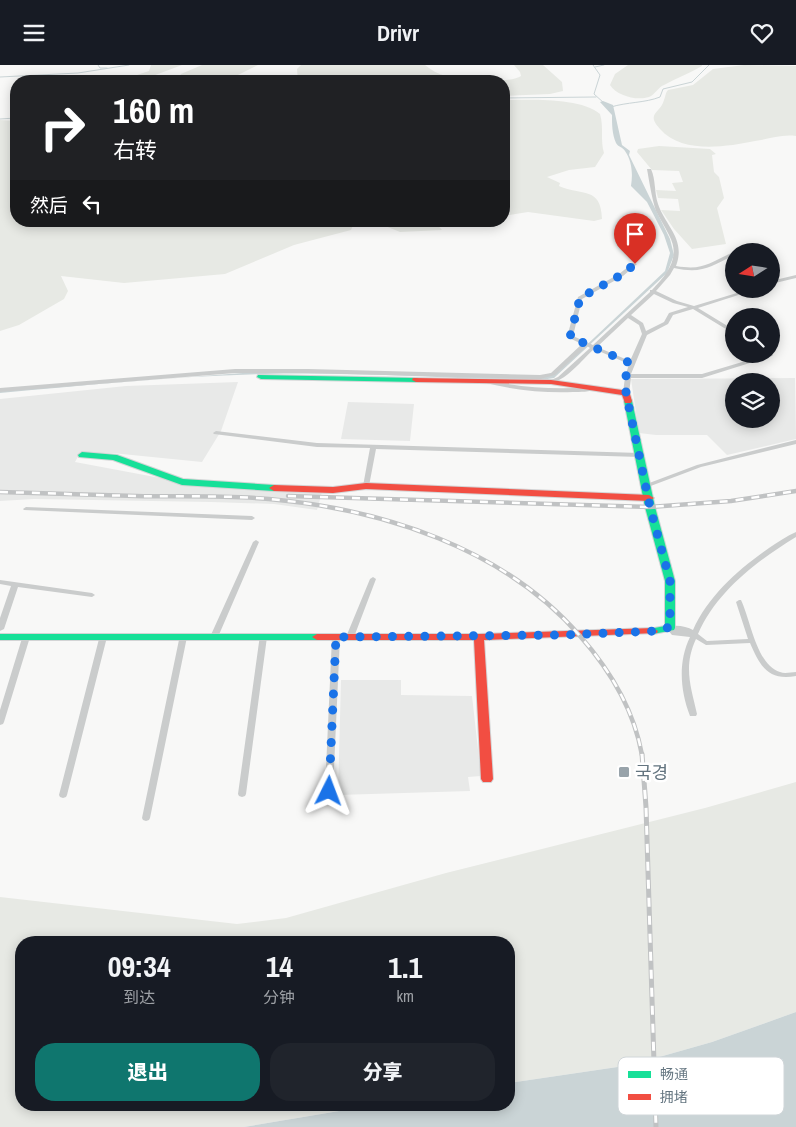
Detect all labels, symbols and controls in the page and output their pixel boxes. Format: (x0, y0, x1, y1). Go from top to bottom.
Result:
text: Drivr (377, 18, 419, 48)
icon: menu (20, 19, 48, 47)
icon: heart (748, 19, 776, 47)
text: 160 m (113, 87, 194, 134)
icon: right (30, 95, 95, 160)
text: 右转 (113, 135, 157, 165)
icon: left (78, 190, 106, 218)
text: 然后 (30, 192, 68, 218)
pin (614, 213, 656, 264)
icon: arrive (621, 220, 649, 248)
north arrow (725, 243, 780, 297)
map controls (725, 243, 780, 428)
button: search (725, 308, 780, 363)
button: layers (725, 373, 780, 428)
place label: 국경 (635, 760, 668, 785)
position arrow (302, 764, 354, 816)
marker: 국경 (617, 765, 631, 779)
text: 09:34 (108, 946, 171, 986)
text: 14 (266, 946, 293, 986)
text: 1.1 (388, 947, 422, 987)
text: km (396, 985, 414, 1007)
text: 到达 (123, 986, 155, 1008)
text: 分钟 (263, 986, 295, 1008)
button: 退出 (35, 1043, 260, 1101)
button: 分享 (270, 1043, 495, 1101)
legend (618, 1057, 784, 1115)
text: 畅通 (660, 1065, 688, 1083)
text: 拥堵 (660, 1088, 688, 1106)

